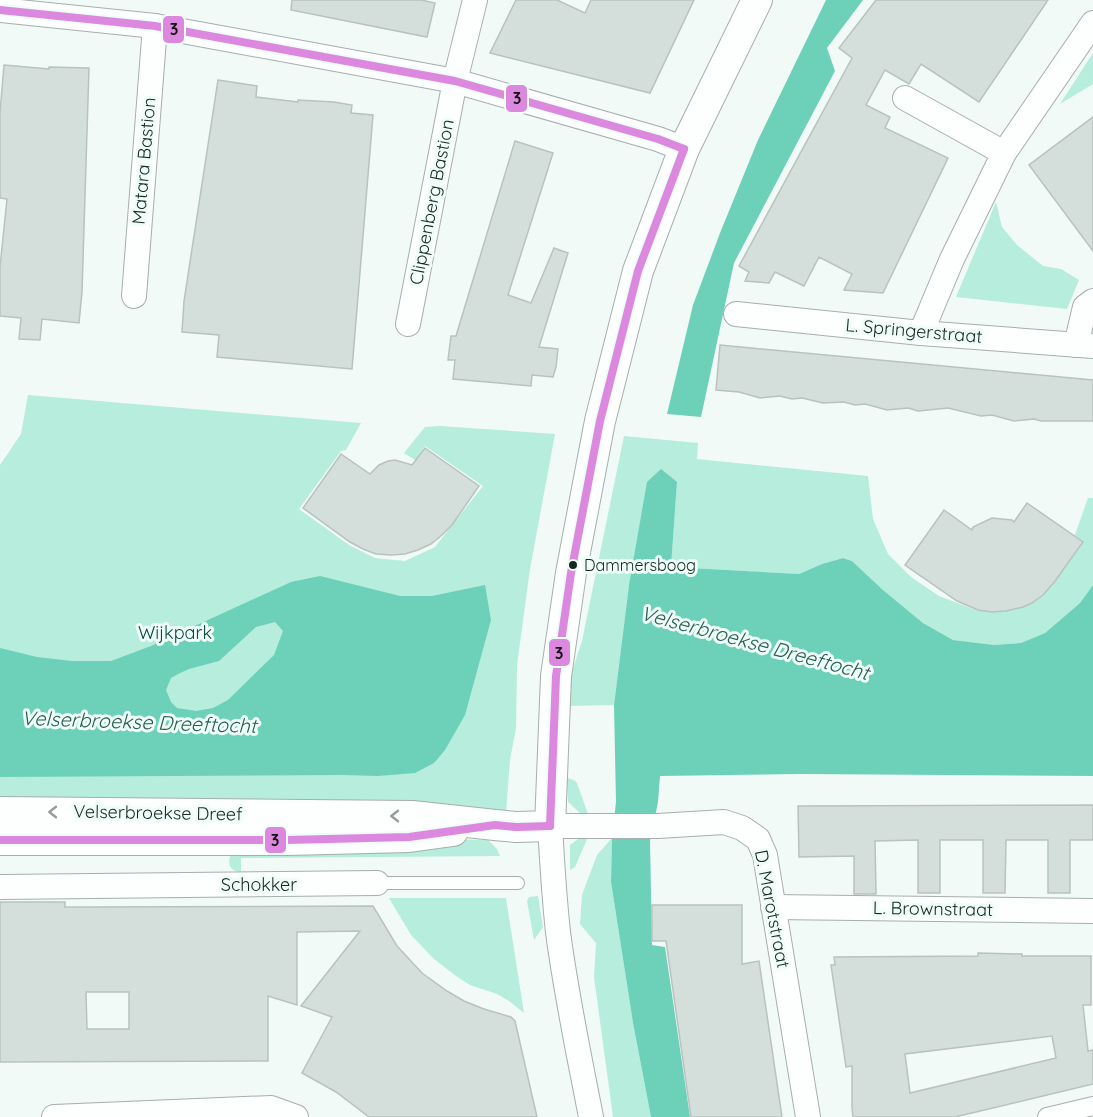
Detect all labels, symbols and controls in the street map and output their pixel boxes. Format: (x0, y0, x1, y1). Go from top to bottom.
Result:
line badge: 3 (162, 15, 185, 44)
text: 3 (170, 19, 178, 39)
line badge: 3 (505, 84, 528, 113)
text: 3 (513, 88, 521, 108)
street label: Matara Bastion (126, 96, 161, 226)
street label: Clippenberg Bastion (404, 117, 459, 287)
street label: L. Springerstraat (845, 313, 983, 348)
place label: Dammersboog (584, 555, 696, 575)
marker: Dammersboog (567, 559, 579, 571)
water label: Velserbroekse Dreeftocht (638, 600, 874, 686)
park label: Wijkpark (138, 621, 212, 644)
line badge: 3 (548, 638, 571, 667)
text: 3 (555, 643, 563, 663)
water label: Velserbroekse Dreeftocht (21, 705, 259, 738)
street label: Velserbroekse Dreef (73, 800, 243, 825)
one-way arrow (48, 806, 57, 818)
one-way arrow (390, 810, 399, 822)
line badge: 3 (264, 826, 287, 854)
text: 3 (271, 830, 279, 850)
street label: D. Marotstraat (750, 848, 795, 970)
street label: Schokker (221, 873, 297, 896)
street label: L. Brownstraat (873, 896, 993, 921)

